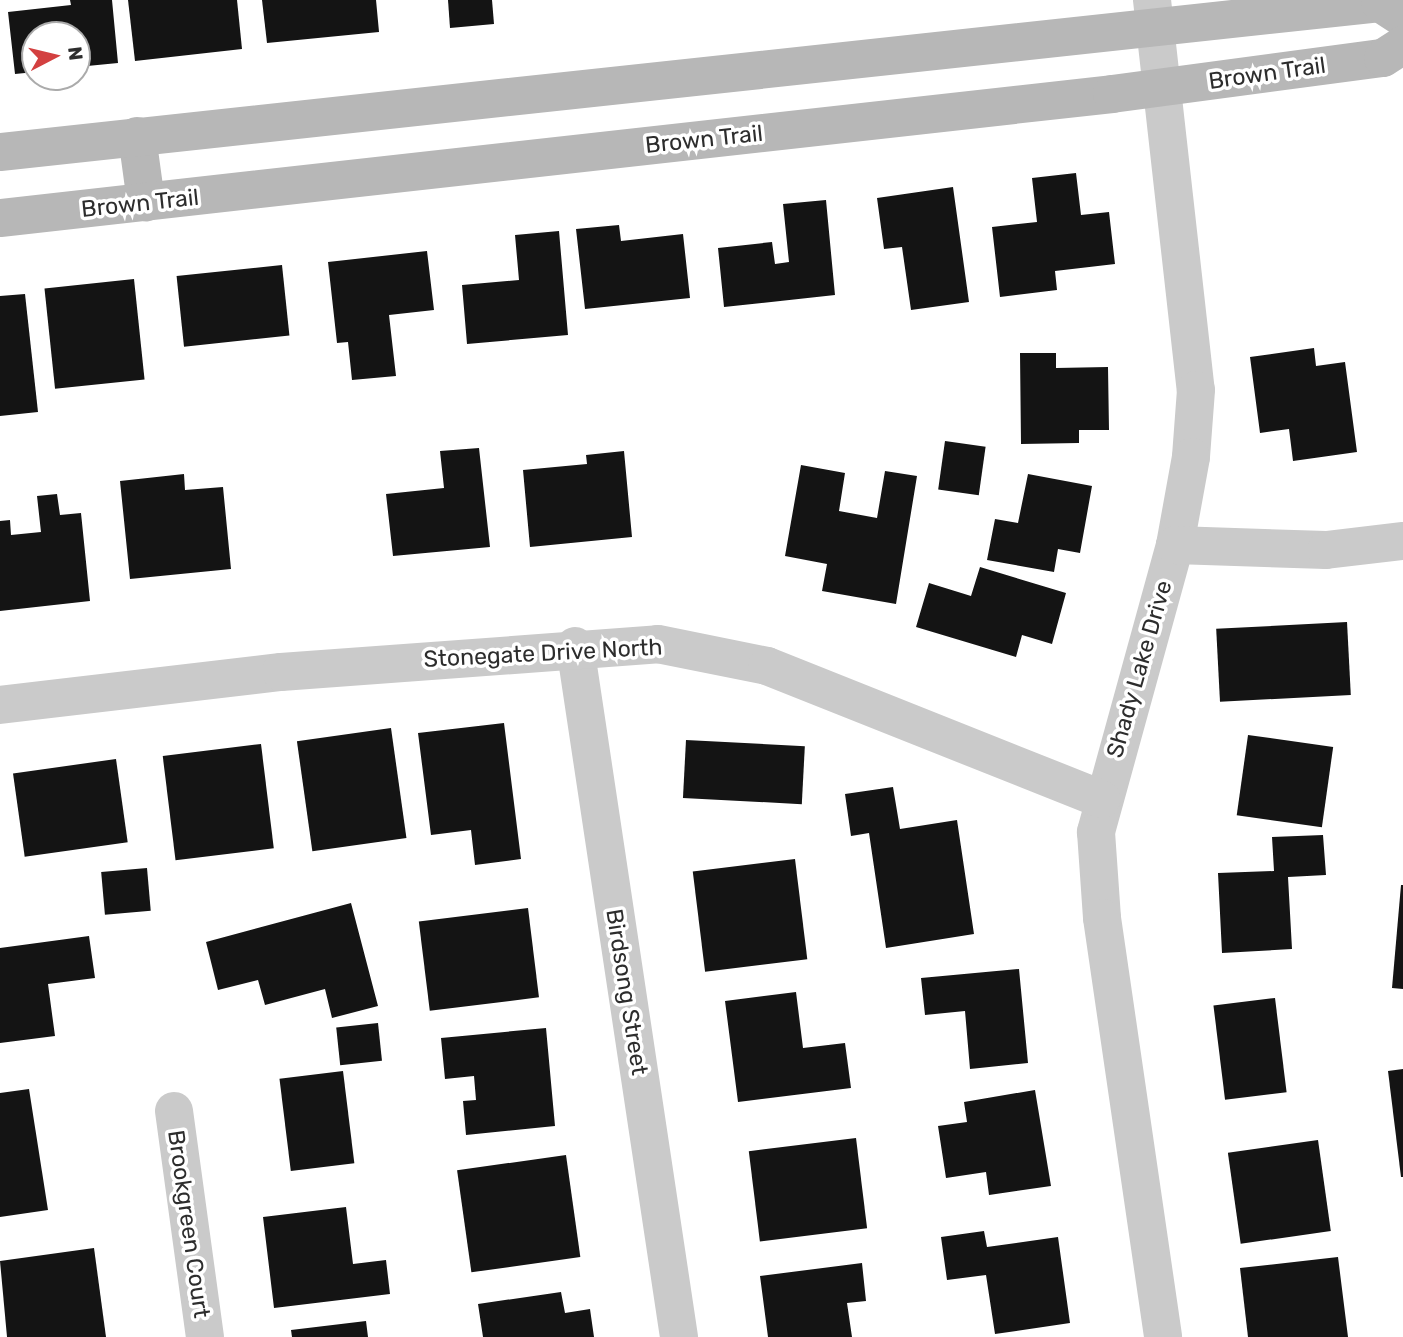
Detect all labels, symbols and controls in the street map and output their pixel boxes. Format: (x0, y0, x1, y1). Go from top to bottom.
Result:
north arrow (21, 21, 91, 91)
text: N (63, 45, 88, 62)
street label: Brown Trail (1206, 51, 1328, 95)
street label: Brown Trail (644, 119, 764, 159)
street label: Brown Trail (80, 183, 200, 223)
street label: Shady Lake Drive (1100, 577, 1178, 761)
street label: Stonegate Drive North (423, 633, 663, 673)
street label: Birdsong Street (600, 907, 654, 1077)
street label: Brookgreen Court (162, 1128, 216, 1320)

